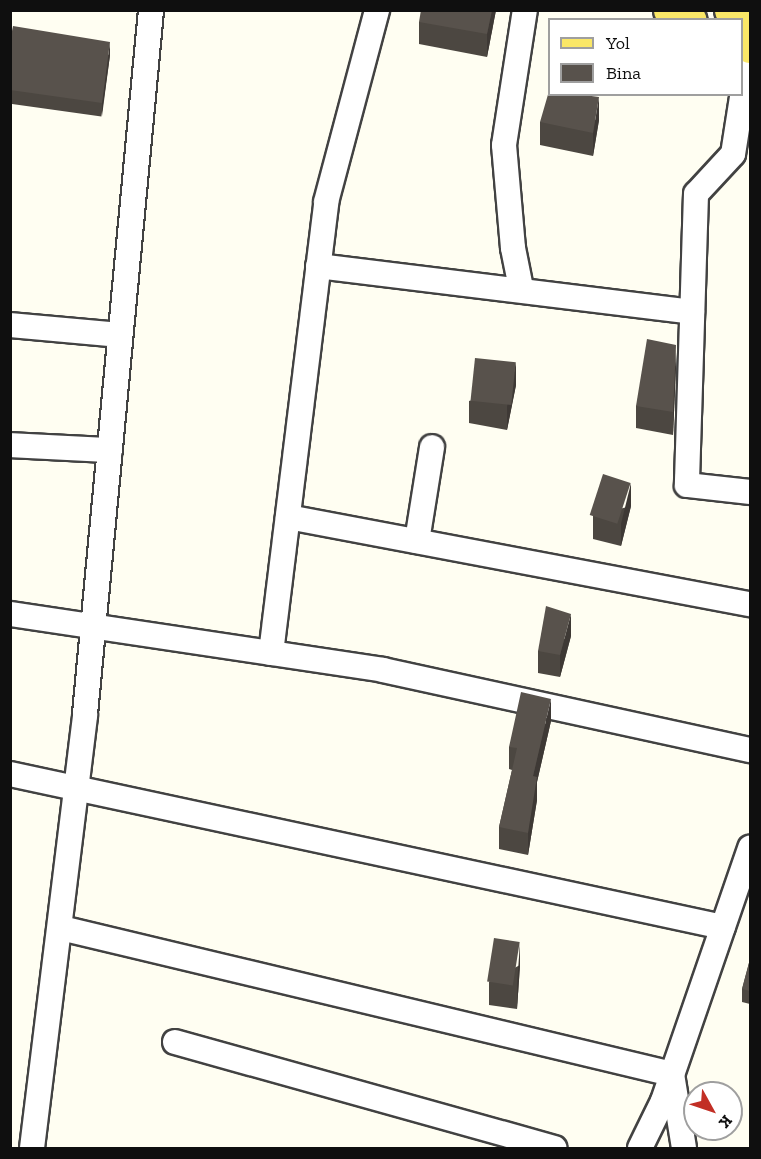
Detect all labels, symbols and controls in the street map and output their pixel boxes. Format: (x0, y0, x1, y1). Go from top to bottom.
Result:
legend (548, 18, 743, 96)
text: Yol (606, 32, 630, 54)
text: Bina (606, 62, 641, 84)
north arrow (683, 1081, 743, 1141)
text: K (715, 1111, 736, 1132)

